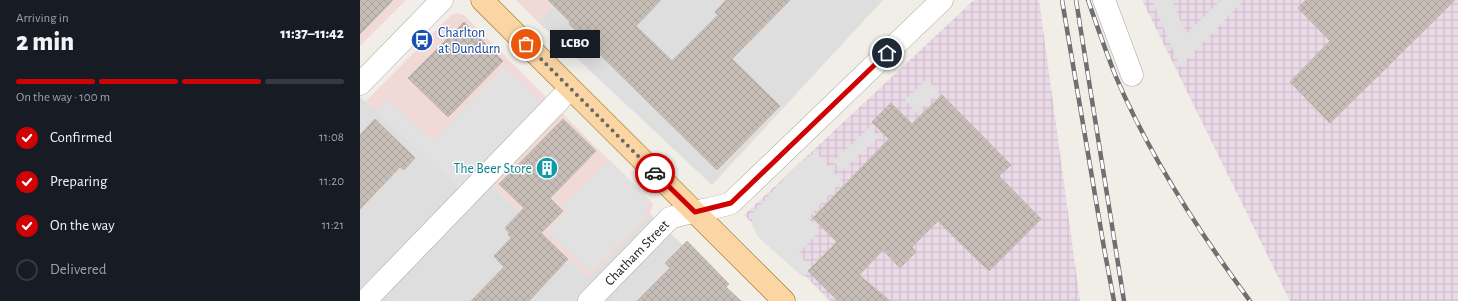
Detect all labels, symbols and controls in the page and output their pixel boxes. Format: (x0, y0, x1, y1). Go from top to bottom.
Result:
text: Arriving in (16, 12, 69, 25)
text: 11:37–11:42 (280, 26, 344, 41)
place label: Charlton at Dundurn (438, 26, 501, 56)
bus stop icon: Charlton at Dundurn (409, 27, 435, 53)
pin (509, 27, 543, 61)
text: 2 min (16, 29, 74, 55)
callout: LCBO (550, 30, 600, 58)
icon: bag (515, 33, 537, 55)
pin (870, 36, 904, 70)
text: LCBO (561, 37, 589, 50)
icon: home (876, 42, 898, 64)
text: On the way · 100 m (16, 91, 110, 104)
icon: check (16, 127, 38, 149)
text: Confirmed (50, 130, 112, 145)
text: 11:08 (319, 131, 344, 144)
courier (635, 153, 675, 193)
building icon: The Beer Store (534, 155, 560, 181)
place label: The Beer Store (454, 162, 532, 176)
icon: car (644, 162, 666, 184)
icon: check (16, 171, 38, 193)
text: Preparing (50, 174, 107, 189)
text: 11:20 (319, 175, 344, 188)
icon: check (16, 215, 38, 237)
street label: Chatham Street (602, 217, 672, 289)
text: On the way (50, 218, 115, 233)
text: 11:21 (322, 219, 344, 232)
text: Delivered (50, 262, 107, 277)

